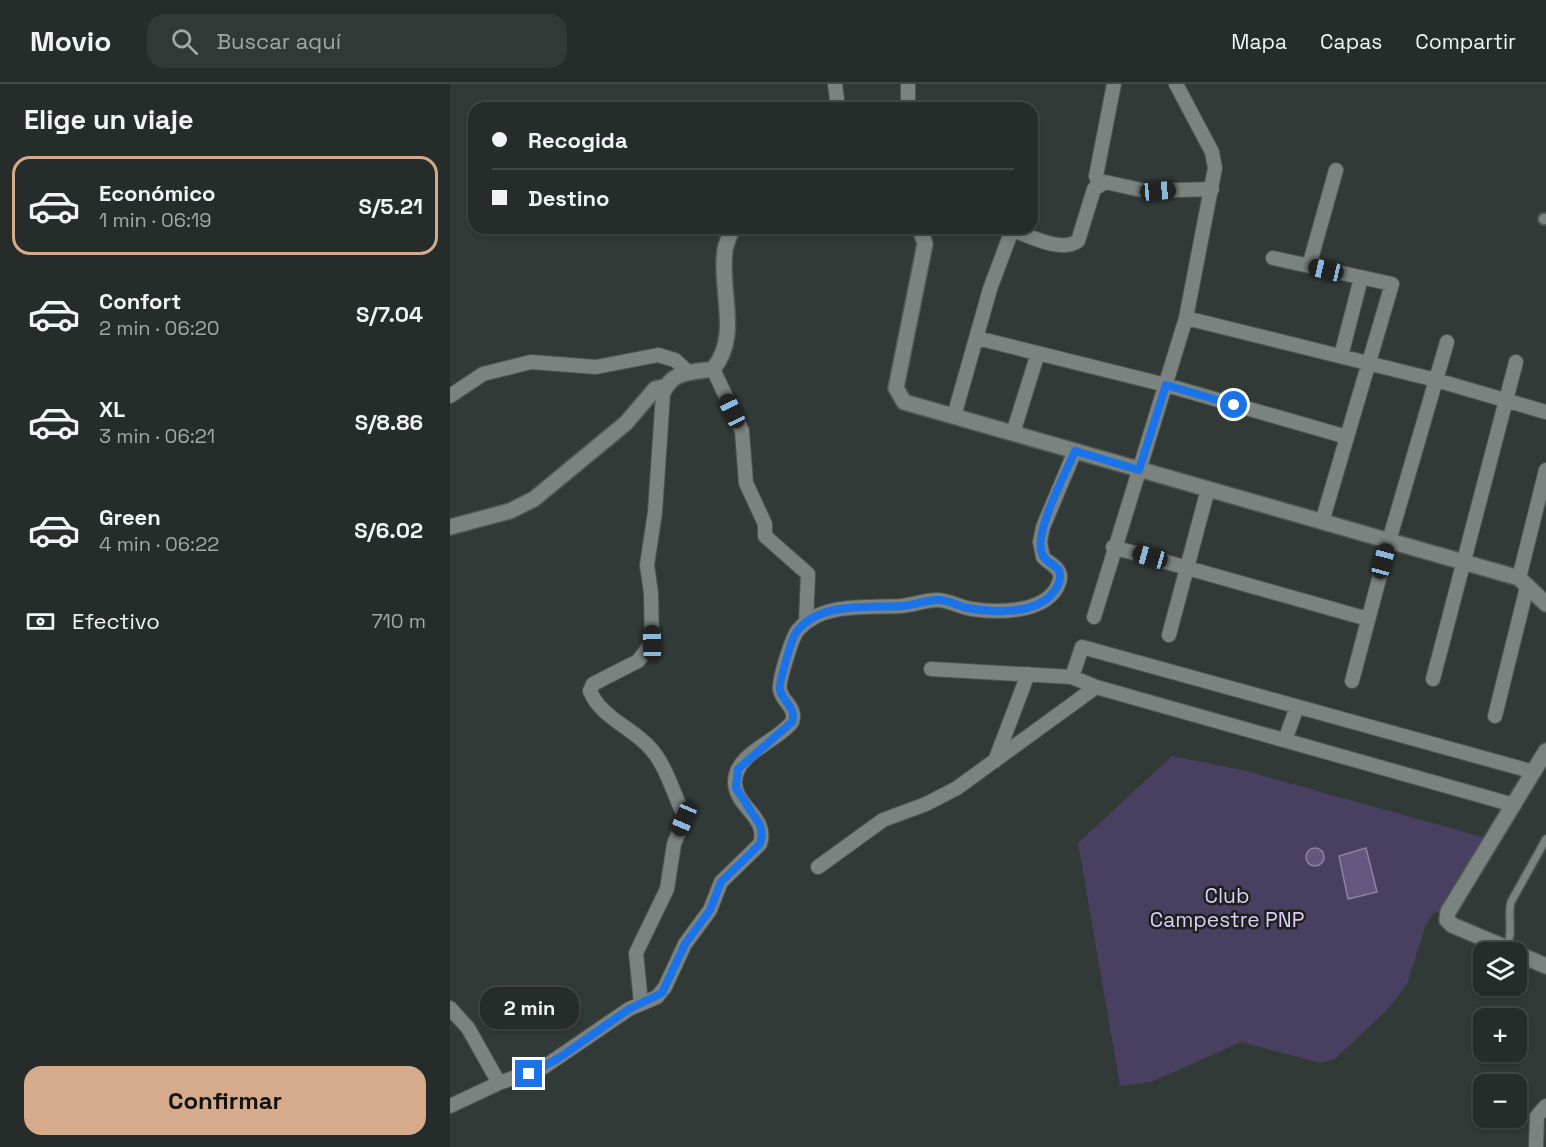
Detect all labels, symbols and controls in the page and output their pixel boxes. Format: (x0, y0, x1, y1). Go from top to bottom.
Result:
search box (147, 14, 567, 68)
text: Movio (30, 23, 111, 59)
icon: search (168, 25, 201, 58)
text: Buscar aquí (216, 27, 341, 55)
text: Mapa (1231, 28, 1287, 55)
text: Capas (1320, 28, 1382, 55)
text: Compartir (1415, 28, 1516, 55)
text: Elige un viaje (24, 102, 194, 137)
text: Recogida (528, 126, 628, 154)
icon: car (27, 179, 81, 233)
text: Económico (99, 179, 216, 207)
car (1139, 180, 1177, 202)
text: Destino (528, 184, 610, 212)
text: S/5.21 (359, 192, 423, 220)
text: 1 min · 06:19 (99, 207, 212, 233)
car (1306, 257, 1346, 283)
icon: car (27, 287, 81, 341)
text: Confort (99, 287, 181, 315)
text: S/7.04 (356, 300, 423, 328)
text: 2 min · 06:20 (99, 315, 220, 341)
car (716, 391, 748, 431)
route start (1220, 391, 1247, 418)
icon: car (27, 395, 81, 449)
text: XL (99, 395, 125, 423)
text: S/8.86 (355, 408, 423, 436)
text: 3 min · 06:21 (99, 423, 215, 449)
icon: car (27, 503, 81, 557)
text: Green (99, 503, 161, 531)
text: S/6.02 (354, 516, 423, 544)
text: 4 min · 06:22 (99, 531, 219, 557)
car (1370, 541, 1396, 581)
car (1130, 543, 1170, 571)
icon: cash (24, 605, 57, 638)
text: Efectivo (72, 607, 160, 635)
text: 710 m (371, 608, 426, 634)
car (643, 625, 661, 661)
car (669, 799, 699, 839)
park label: Club Campestre PNP (1150, 882, 1304, 933)
map controls (1473, 942, 1527, 1128)
button: layers (1473, 942, 1527, 996)
callout: 2 min (479, 987, 578, 1029)
text: 2 min (504, 995, 555, 1021)
button: + (1473, 1008, 1527, 1062)
route end (515, 1060, 542, 1087)
button: Confirmar (24, 1066, 426, 1135)
button: − (1473, 1074, 1527, 1128)

